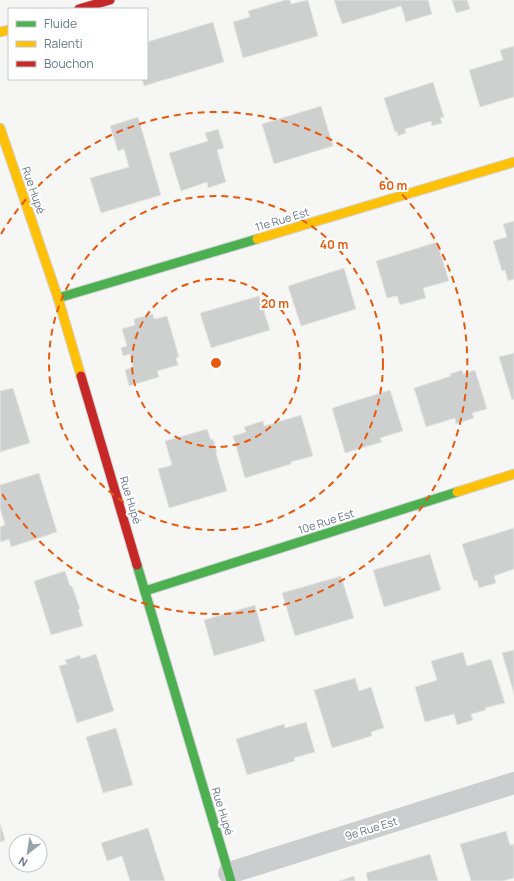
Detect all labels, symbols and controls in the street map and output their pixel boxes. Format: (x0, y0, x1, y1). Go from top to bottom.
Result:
legend (8, 8, 148, 80)
text: Fluide (44, 15, 77, 32)
text: Ralenti (44, 35, 83, 52)
text: Bouchon (44, 55, 94, 72)
street label: Rue Hupé (19, 164, 49, 216)
text: 60 m (379, 177, 407, 194)
street label: 11e Rue Est (253, 204, 311, 234)
text: 40 m (320, 236, 348, 253)
text: 20 m (261, 295, 289, 312)
centre of rings (209, 356, 223, 370)
street label: Rue Hupé (117, 474, 146, 526)
street label: 10e Rue Est (296, 505, 356, 537)
street label: Rue Hupé (209, 785, 238, 837)
street label: 9e Rue Est (343, 813, 399, 843)
north arrow (8, 833, 48, 873)
text: N (15, 854, 30, 871)

